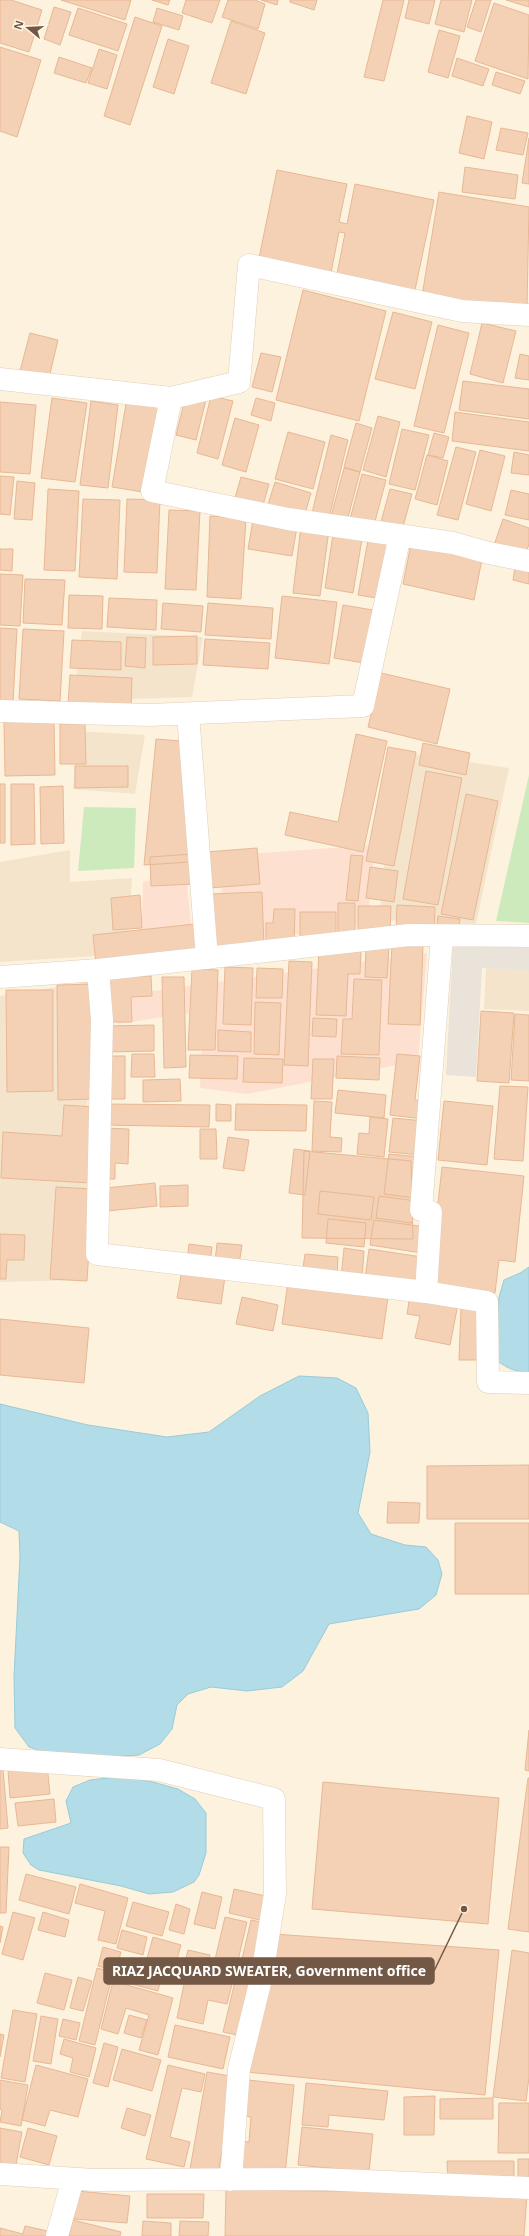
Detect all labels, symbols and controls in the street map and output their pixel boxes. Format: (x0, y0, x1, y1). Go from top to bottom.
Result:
north arrow (8, 8, 48, 48)
text: N (9, 18, 27, 31)
callout: RIAZ JACQUARD SWEATER, Government office (104, 1958, 434, 1984)
text: RIAZ JACQUARD SWEATER, Government office (112, 1961, 426, 1980)

